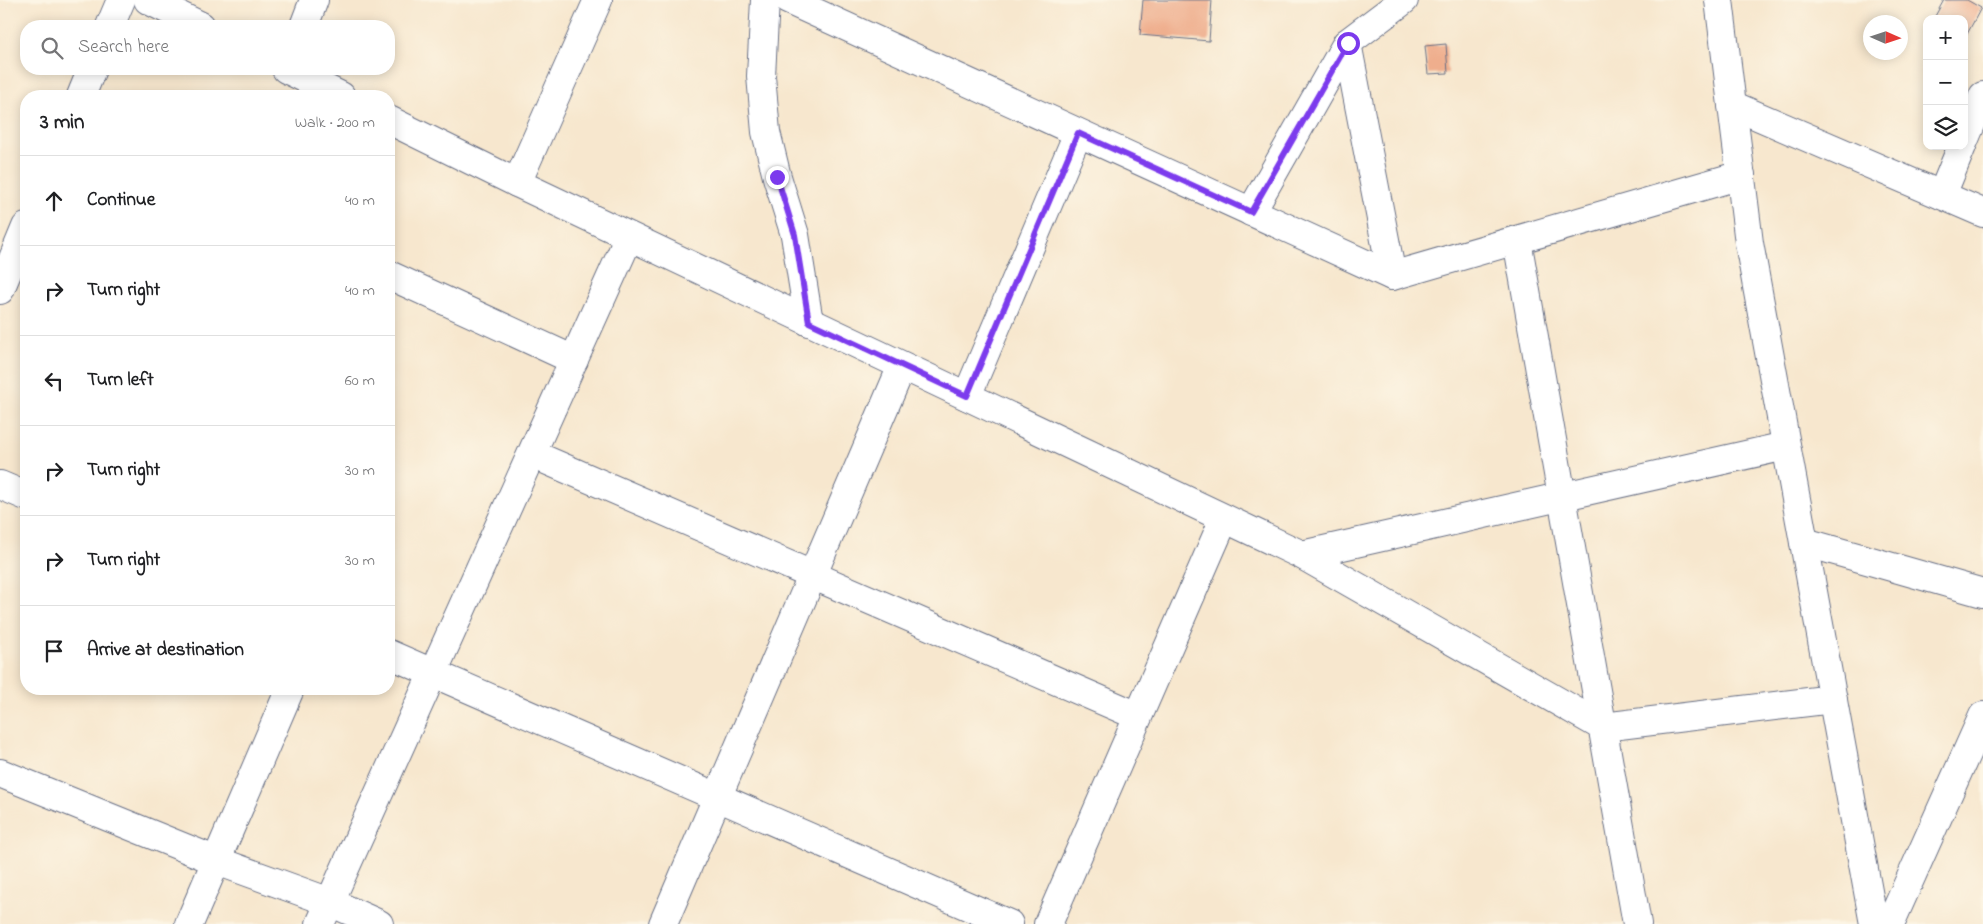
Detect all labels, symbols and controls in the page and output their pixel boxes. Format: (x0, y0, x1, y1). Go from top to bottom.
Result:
north arrow (1863, 15, 1908, 60)
map controls (1923, 15, 1968, 150)
button: + (1923, 15, 1968, 60)
search box (20, 20, 395, 75)
route start (1337, 32, 1360, 55)
icon: search (38, 34, 66, 62)
text: Search here (78, 34, 169, 61)
button: − (1923, 60, 1968, 105)
button: layers (1923, 105, 1968, 150)
text: 3 min (40, 108, 84, 138)
text: Walk · 200 m (295, 111, 375, 135)
route end (766, 166, 789, 189)
icon: ahead (40, 187, 68, 215)
text: Continue (87, 187, 155, 214)
text: 40 m (345, 189, 375, 213)
icon: right (40, 277, 68, 305)
text: Turn right (87, 277, 160, 304)
text: 40 m (345, 279, 375, 303)
icon: left (40, 367, 68, 395)
text: Turn left (87, 367, 154, 394)
text: 60 m (345, 369, 375, 393)
icon: right (40, 457, 68, 485)
text: Turn right (87, 457, 160, 484)
text: 30 m (345, 459, 375, 483)
icon: right (40, 547, 68, 575)
text: Turn right (87, 547, 160, 574)
text: 30 m (345, 549, 375, 573)
icon: arrive (40, 637, 68, 665)
text: Arrive at destination (87, 637, 244, 664)

